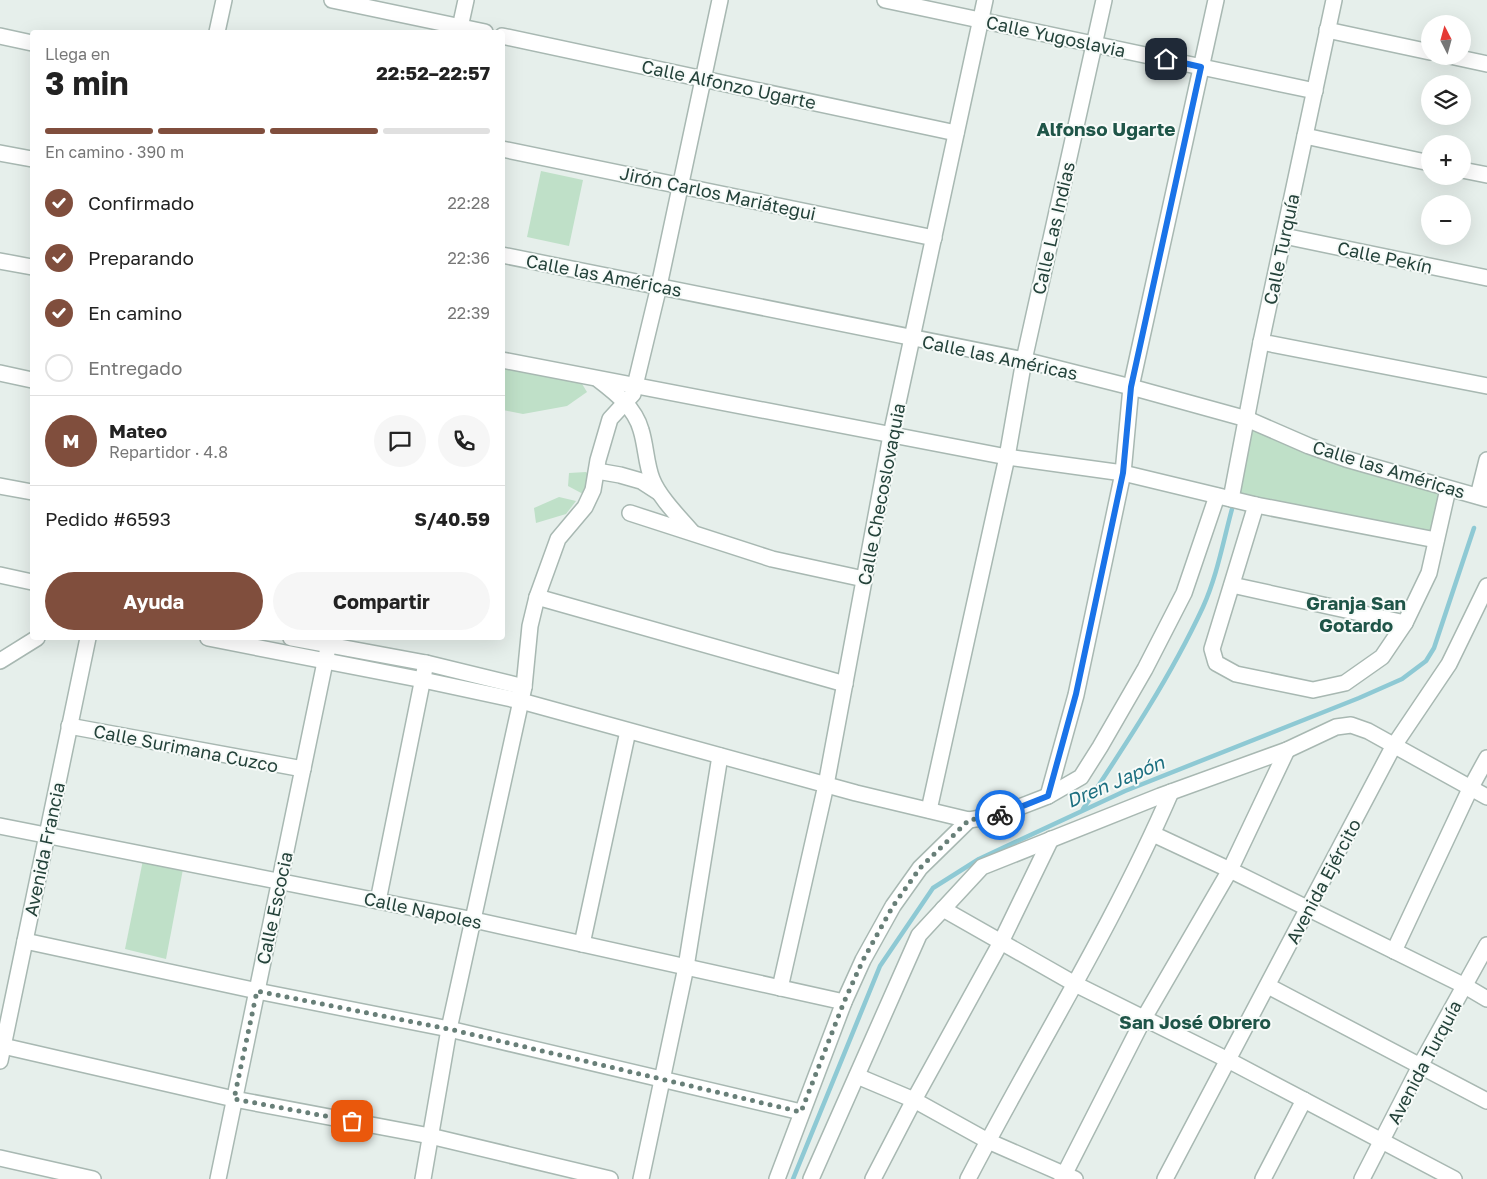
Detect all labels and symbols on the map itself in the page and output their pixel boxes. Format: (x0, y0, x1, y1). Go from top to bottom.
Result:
street label: Calle Yugoslavia (984, 10, 1128, 62)
north arrow (1421, 15, 1471, 65)
pin (1145, 38, 1187, 80)
street label: Calle Alfonzo Ugarte (640, 55, 818, 113)
district label: Alfonso Ugarte (1036, 117, 1176, 140)
street label: Calle Las Indias (1027, 159, 1079, 297)
street label: Jirón Carlos Mariátegui (618, 161, 818, 225)
street label: Calle Turquía (1259, 191, 1303, 307)
street label: Calle Pekín (1335, 236, 1435, 278)
street label: Calle las Américas (524, 249, 684, 301)
street label: Calle las Américas (920, 330, 1080, 384)
street label: Calle Checoslovaquia (853, 401, 909, 587)
street label: Calle las Américas (1310, 435, 1468, 503)
district label: Granja San Gotardo (1306, 591, 1406, 636)
street label: Calle Surimana Cuzco (92, 719, 280, 777)
water label: Dren Japón (1063, 750, 1169, 812)
street label: Avenida Francia (19, 780, 69, 918)
courier (975, 790, 1025, 840)
street label: Avenida Ejército (1281, 815, 1365, 947)
street label: Calle Escocia (251, 850, 297, 966)
street label: Calle Napoles (362, 887, 484, 933)
street label: Avenida Turquía (1382, 996, 1466, 1128)
district label: San José Obrero (1119, 1010, 1271, 1033)
pin (331, 1100, 373, 1142)

